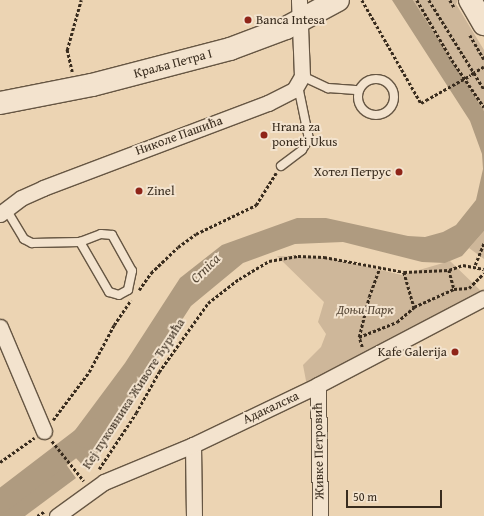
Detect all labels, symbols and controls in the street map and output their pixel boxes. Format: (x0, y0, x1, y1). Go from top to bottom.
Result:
place label: Banca Intesa (256, 12, 325, 28)
marker: Banca Intesa (243, 15, 253, 25)
street label: Краља Петра I (132, 46, 214, 82)
street label: Николе Пашића (133, 113, 225, 159)
place label: Hrana za poneti Ukus (272, 120, 338, 151)
marker: Hrana za poneti Ukus (259, 130, 269, 140)
place label: Хотел Петрус (314, 164, 391, 180)
marker: Хотел Петрус (394, 167, 404, 177)
place label: Zinel (147, 183, 175, 199)
marker: Zinel (134, 186, 144, 196)
water label: Crnica (187, 250, 223, 286)
park label: Доњи Парк (336, 302, 394, 318)
street label: Кеј пуковника Животе Ђурића (79, 316, 189, 472)
place label: Kafe Galerija (378, 344, 447, 360)
marker: Kafe Galerija (450, 347, 460, 357)
street label: Адакалска (240, 388, 302, 428)
street label: Живке Петровић (310, 402, 328, 500)
scale bar (348, 482, 444, 508)
text: 50 m (353, 488, 377, 505)

